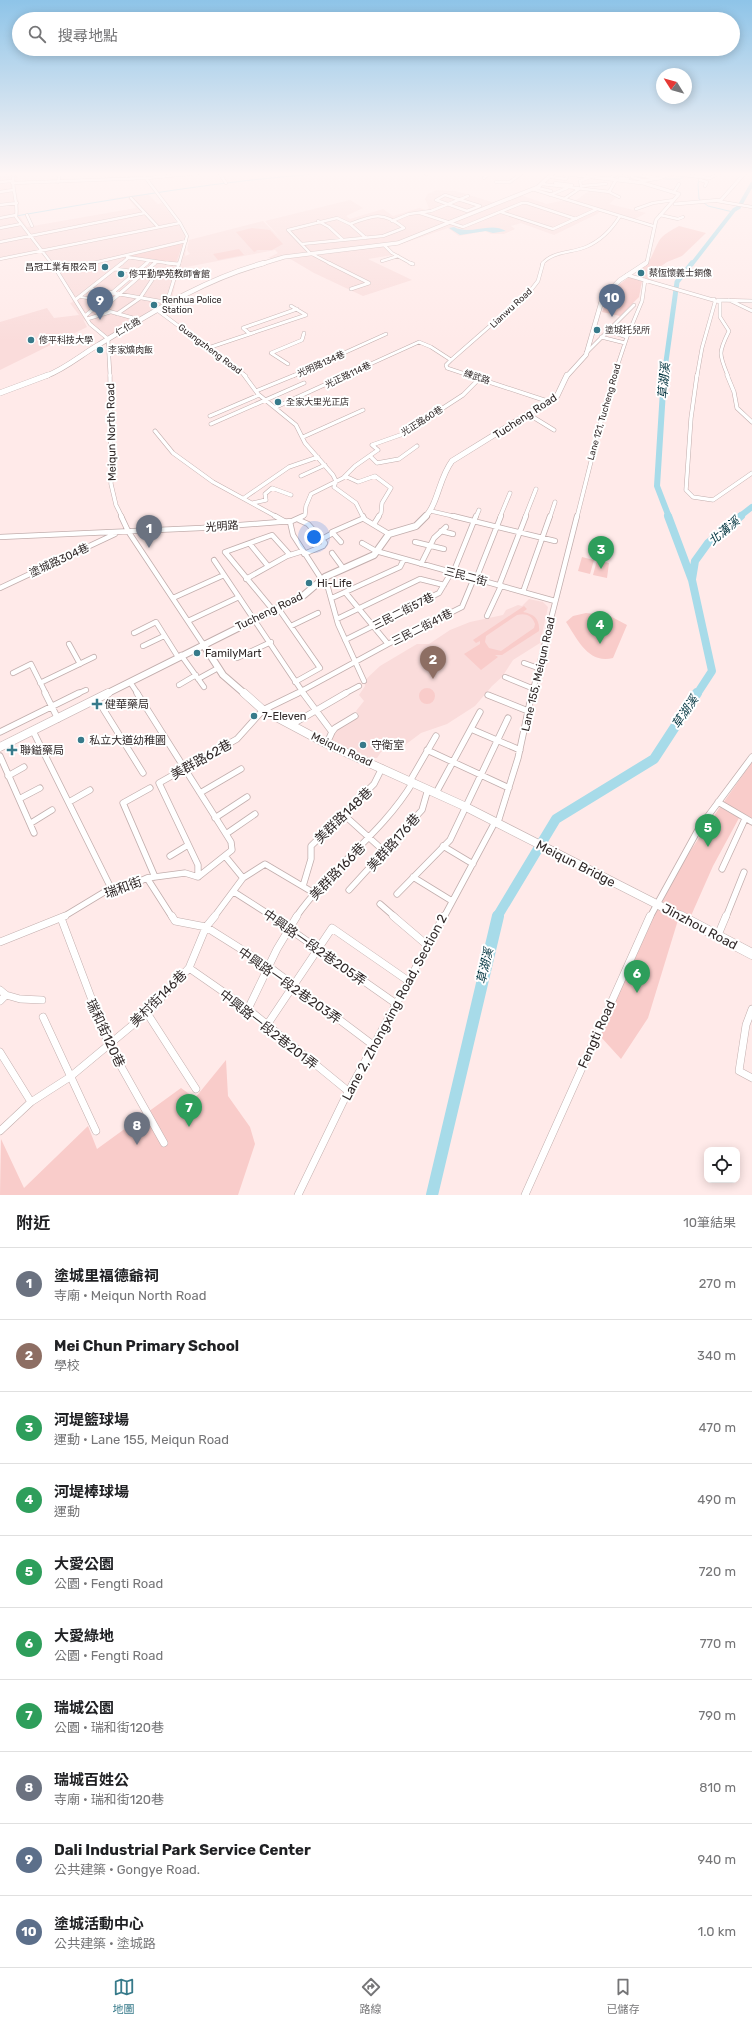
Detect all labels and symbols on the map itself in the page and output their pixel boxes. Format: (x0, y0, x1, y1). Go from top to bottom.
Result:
north arrow (656, 68, 692, 104)
place label: 昌冠工業有限公司 (25, 262, 97, 272)
marker: 昌冠工業有限公司 (100, 262, 110, 272)
marker: 蔡恆懷義士銅像 (636, 268, 646, 278)
place label: 蔡恆懷義士銅像 (649, 268, 712, 278)
marker: 修平勤學苑教師會館 (116, 269, 126, 279)
place label: 修平勤學苑教師會館 (129, 269, 210, 279)
pin: 10 (599, 284, 625, 317)
street label: Lianwu Road (488, 286, 534, 330)
pin: 9 (87, 287, 113, 320)
place label: Renhua Police Station (162, 295, 222, 315)
marker: Renhua Police Station (149, 300, 159, 310)
street label: 仁化路 (113, 315, 142, 338)
street label: Guangzheng Road (176, 322, 244, 376)
marker: 塗城托兒所 (592, 325, 602, 335)
place label: 塗城托兒所 (605, 325, 650, 335)
marker: 修平科技大學 (26, 335, 36, 345)
place label: 修平科技大學 (39, 335, 93, 345)
place label: 李家爌肉飯 (108, 344, 153, 355)
marker: 李家爌肉飯 (95, 345, 105, 355)
street label: 光明路134巷 (296, 349, 346, 379)
street label: 光正路114巷 (324, 360, 372, 390)
water label: 草湖溪 (655, 360, 673, 400)
street label: Lane 121, Tucheng Road (585, 363, 623, 461)
street label: 練武路 (463, 367, 492, 386)
street label: Meiqun North Road (104, 383, 119, 481)
street label: Tucheng Road (491, 391, 559, 442)
marker: 全家大里光正店 (273, 397, 283, 407)
place label: 全家大里光正店 (286, 397, 349, 407)
street label: 光正路60巷 (399, 404, 445, 438)
water label: 北溝溪 (706, 513, 744, 548)
pin: 1 (136, 515, 162, 548)
street label: 光明路 (205, 519, 239, 534)
your location (304, 527, 324, 547)
pin: 3 (588, 536, 614, 569)
street label: 塗城路304巷 (27, 541, 91, 580)
street label: 三民二街 (443, 565, 489, 588)
place label: Hi-Life (317, 577, 352, 590)
marker: Hi-Life (304, 578, 314, 588)
street label: Tucheng Road (234, 590, 305, 633)
street label: 三民二街57巷 (370, 590, 436, 632)
street label: 三民二街41巷 (390, 607, 455, 648)
pin: 4 (587, 611, 613, 644)
street label: Lane 155, Meiqun Road (519, 616, 558, 733)
pin: 2 (420, 646, 446, 679)
place label: FamilyMart (205, 647, 262, 660)
marker: FamilyMart (192, 648, 202, 658)
water label: 草湖溪 (669, 692, 702, 731)
place label: 健華藥局 (105, 698, 149, 711)
marker: 健華藥局 (92, 699, 102, 709)
place label: 7-Eleven (262, 710, 307, 723)
marker: 7-Eleven (249, 711, 259, 721)
street label: Meiqun Road (309, 730, 375, 769)
place label: 私立大道幼稚園 (89, 734, 166, 747)
marker: 私立大道幼稚園 (76, 735, 86, 745)
street label: 美群路62巷 (168, 737, 234, 782)
place label: 守衛室 (371, 739, 404, 752)
marker: 守衛室 (358, 740, 368, 750)
place label: 聯鎰藥局 (20, 744, 64, 757)
marker: 聯鎰藥局 (7, 745, 17, 755)
street label: 美群路148巷 (312, 784, 375, 846)
street label: 美群路176巷 (364, 811, 423, 874)
pin: 5 (695, 814, 721, 847)
street label: Meiqun Bridge (533, 837, 618, 891)
street label: 美群路166巷 (307, 840, 368, 903)
street label: 瑞和街 (102, 874, 144, 901)
street label: Jinzhou Road (660, 900, 740, 953)
street label: 中興路一段2巷205弄 (260, 906, 369, 989)
street label: Lane 2, Zhongxing Road, Section 2 (339, 912, 451, 1103)
street label: 中興路一段2巷203弄 (235, 944, 344, 1027)
water label: 草湖溪 (474, 945, 496, 985)
pin: 6 (624, 960, 650, 993)
street label: 美村街146巷 (127, 967, 190, 1030)
street label: 中興路一段2巷201弄 (217, 987, 321, 1072)
street label: 瑞和街120巷 (83, 997, 128, 1070)
street label: Fengti Road (575, 998, 619, 1071)
pin: 7 (176, 1094, 202, 1127)
pin: 8 (124, 1112, 150, 1145)

